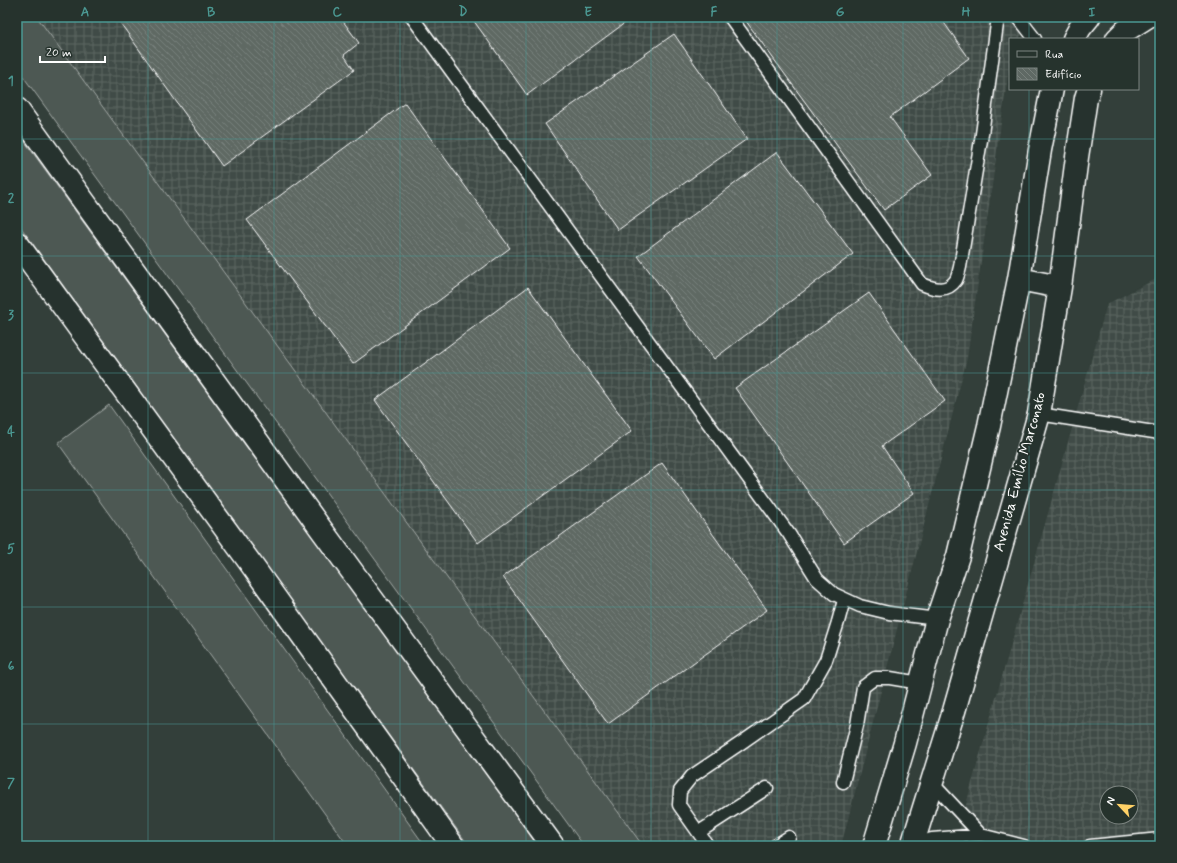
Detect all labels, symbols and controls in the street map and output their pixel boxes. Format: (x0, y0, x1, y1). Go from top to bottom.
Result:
text: A (81, 4, 89, 21)
text: B (207, 4, 216, 21)
text: C (332, 4, 342, 21)
text: D (459, 4, 468, 21)
text: E (584, 4, 592, 21)
text: F (711, 4, 718, 21)
text: G (836, 4, 845, 21)
text: H (962, 4, 971, 21)
text: I (1089, 4, 1096, 21)
scale bar (40, 38, 105, 64)
legend (1009, 38, 1139, 90)
text: 20 m (46, 45, 72, 61)
text: Rua (1045, 47, 1063, 63)
text: Edifício (1045, 67, 1081, 83)
text: 1 (8, 73, 14, 90)
text: 2 (8, 190, 15, 207)
text: 3 (8, 307, 14, 324)
street label: Avenida Emílio Marconato (989, 390, 1051, 554)
text: 4 (7, 424, 15, 441)
text: 5 (7, 541, 15, 558)
text: 6 (8, 658, 15, 675)
text: 7 (7, 775, 15, 792)
north arrow (1099, 785, 1139, 825)
text: N (1103, 795, 1119, 807)

